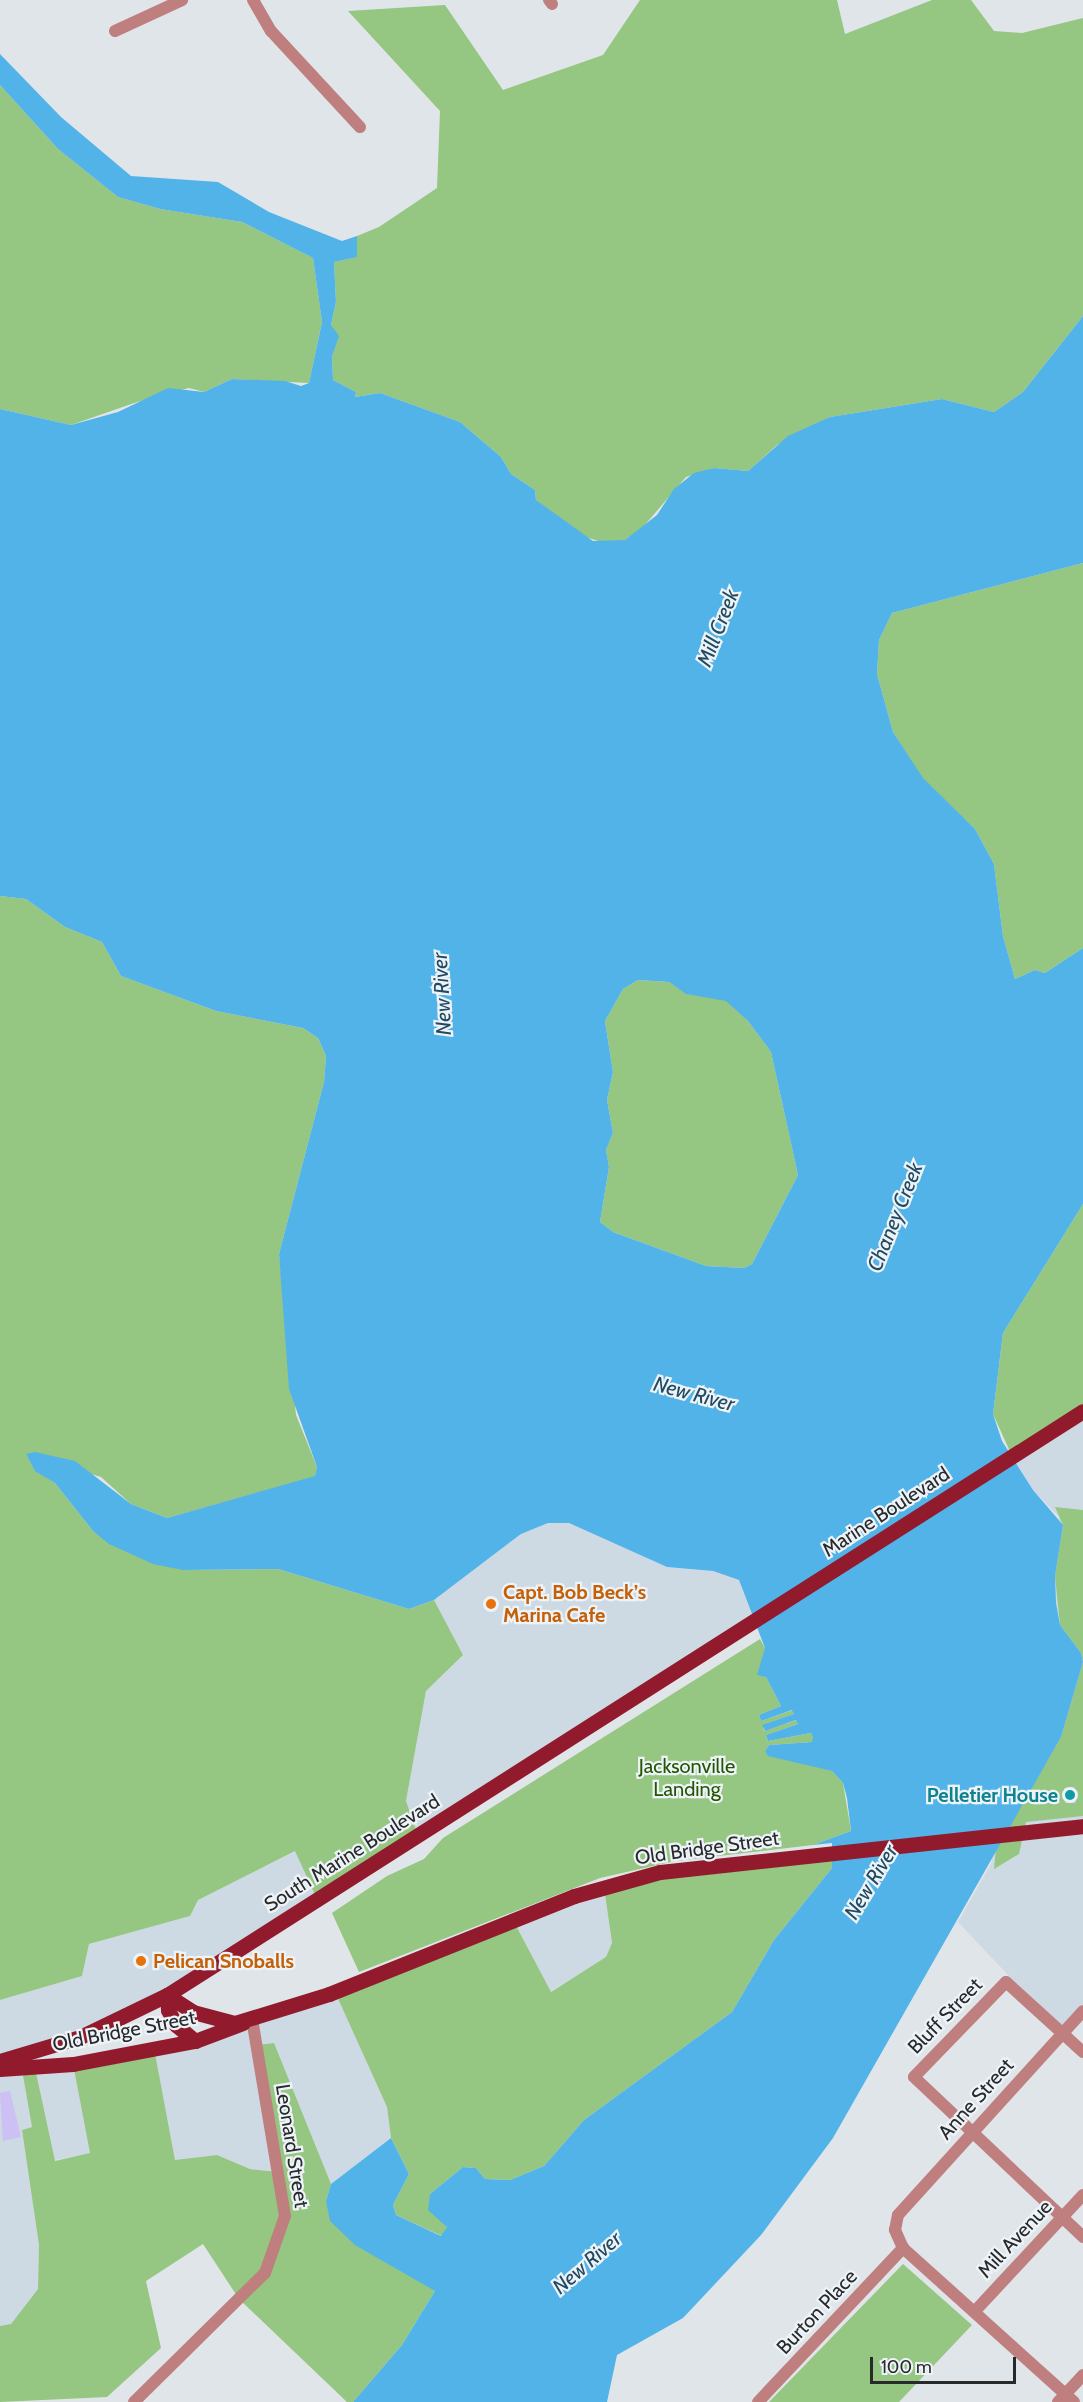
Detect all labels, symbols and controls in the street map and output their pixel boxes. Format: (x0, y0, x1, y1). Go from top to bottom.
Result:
water label: Mill Creek (692, 586, 744, 670)
water label: New River (427, 952, 457, 1036)
water label: Chaney Creek (862, 1159, 928, 1275)
water label: New River (651, 1371, 737, 1417)
street label: Marine Boulevard (818, 1462, 954, 1562)
place label: Capt. Bob Beck’s Marina Cafe (503, 1580, 646, 1627)
marker: Capt. Bob Beck’s Marina Cafe (484, 1597, 498, 1611)
park label: Jacksonville Landing (639, 1755, 735, 1802)
place label: Pelletier House (927, 1783, 1058, 1807)
marker: Pelletier House (1063, 1788, 1077, 1802)
street label: South Marine Boulevard (260, 1789, 444, 1917)
street label: Old Bridge Street (633, 1826, 781, 1870)
water label: New River (839, 1840, 903, 1924)
place label: Pelican Snoballs (153, 1949, 294, 1973)
marker: Pelican Snoballs (134, 1954, 148, 1968)
street label: Bluff Street (903, 1973, 987, 2059)
street label: Old Bridge Street (51, 2005, 197, 2057)
street label: Anne Street (933, 2054, 1019, 2144)
street label: Leonard Street (270, 2082, 314, 2210)
street label: Mill Avenue (973, 2195, 1057, 2283)
water label: New River (548, 2226, 626, 2300)
street label: Burton Place (772, 2265, 862, 2359)
scale bar (873, 2345, 1018, 2383)
text: 100 m (881, 2356, 932, 2378)

